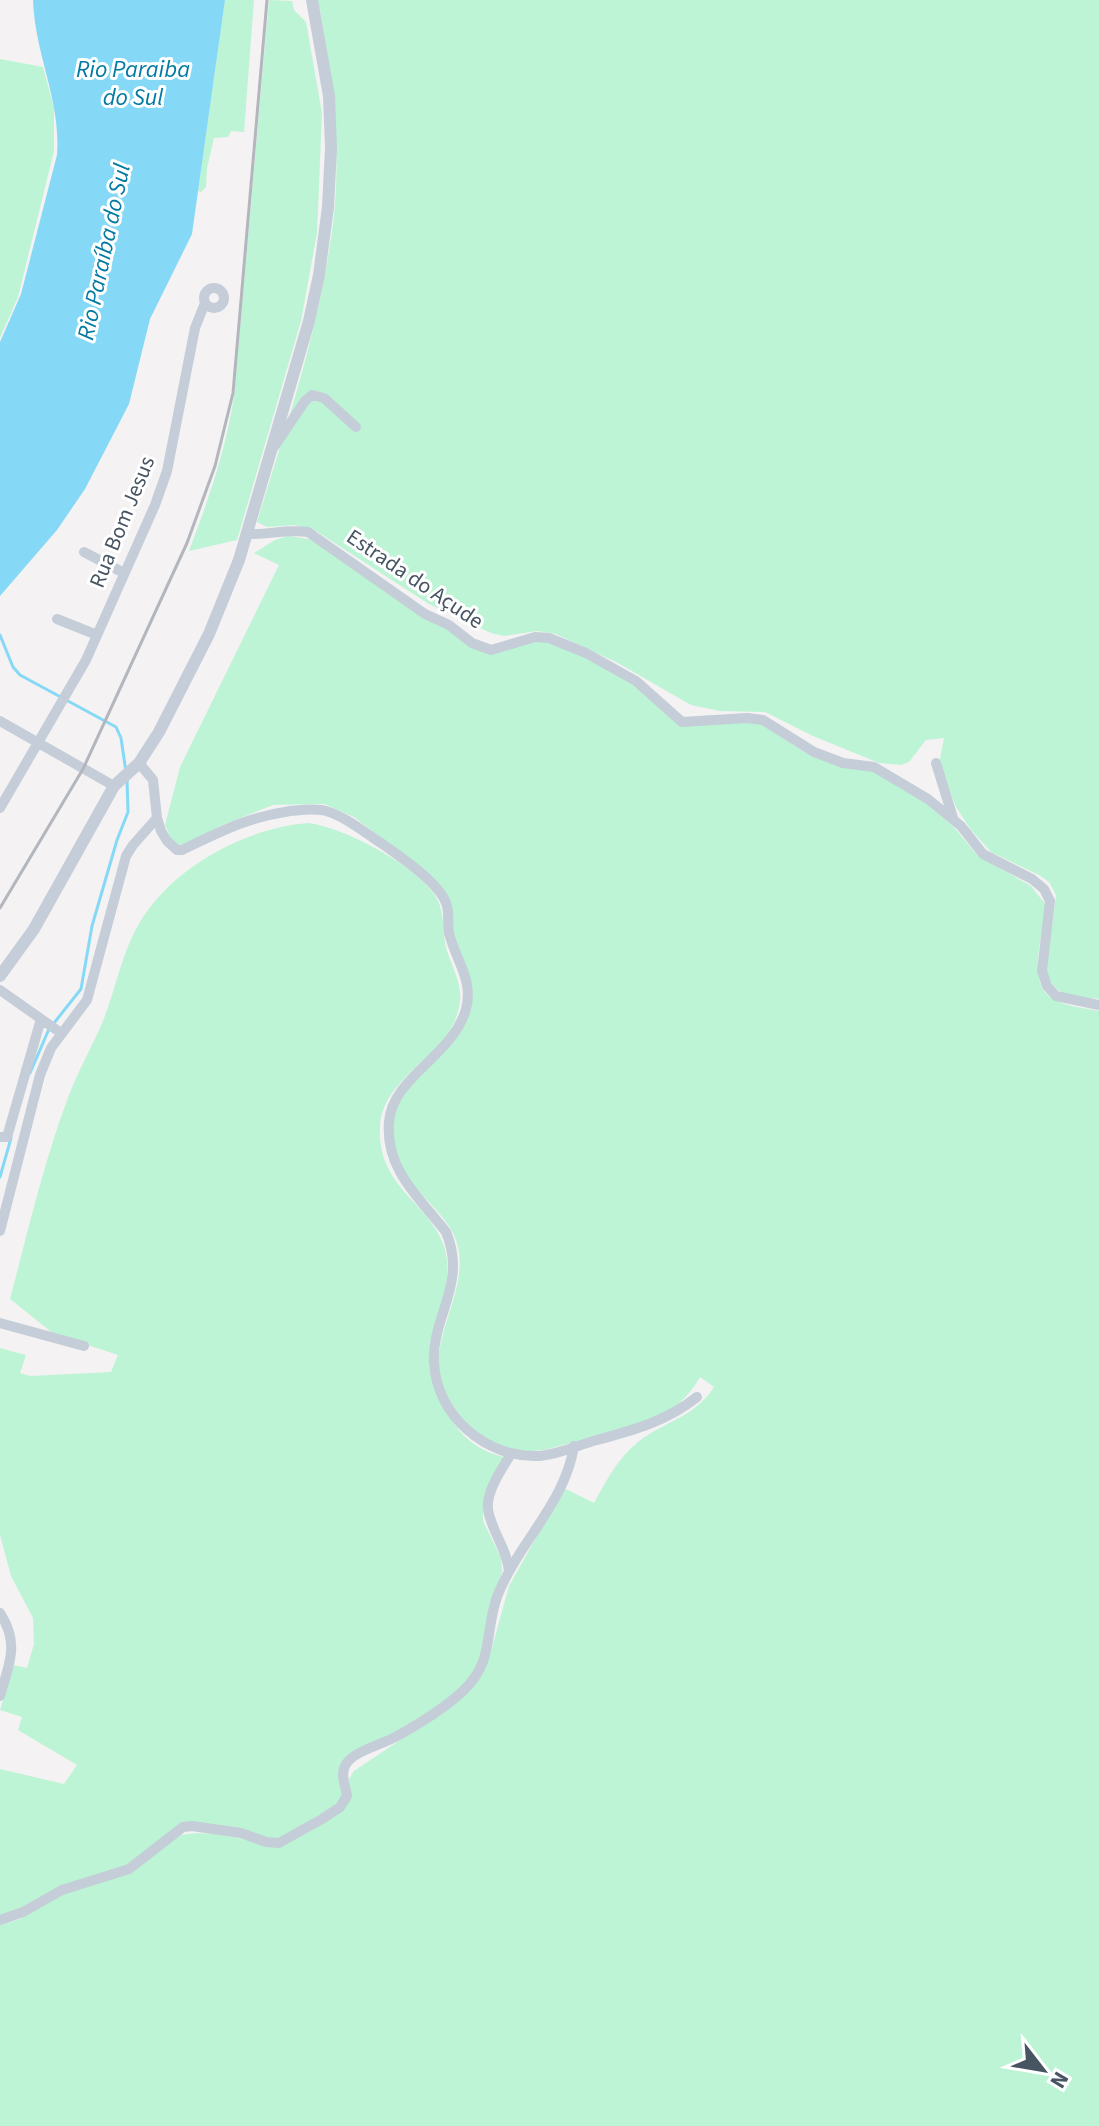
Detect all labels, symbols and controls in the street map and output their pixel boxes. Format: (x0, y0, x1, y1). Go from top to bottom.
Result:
water label: Rio Paraiba do Sul (76, 52, 190, 115)
water label: Rio Paraíba do Sul (68, 161, 140, 343)
street label: Rua Bom Jesus (81, 451, 163, 593)
street label: Estrada do Açude (340, 521, 490, 637)
north arrow (1003, 2030, 1083, 2110)
text: N (1042, 2065, 1077, 2094)

